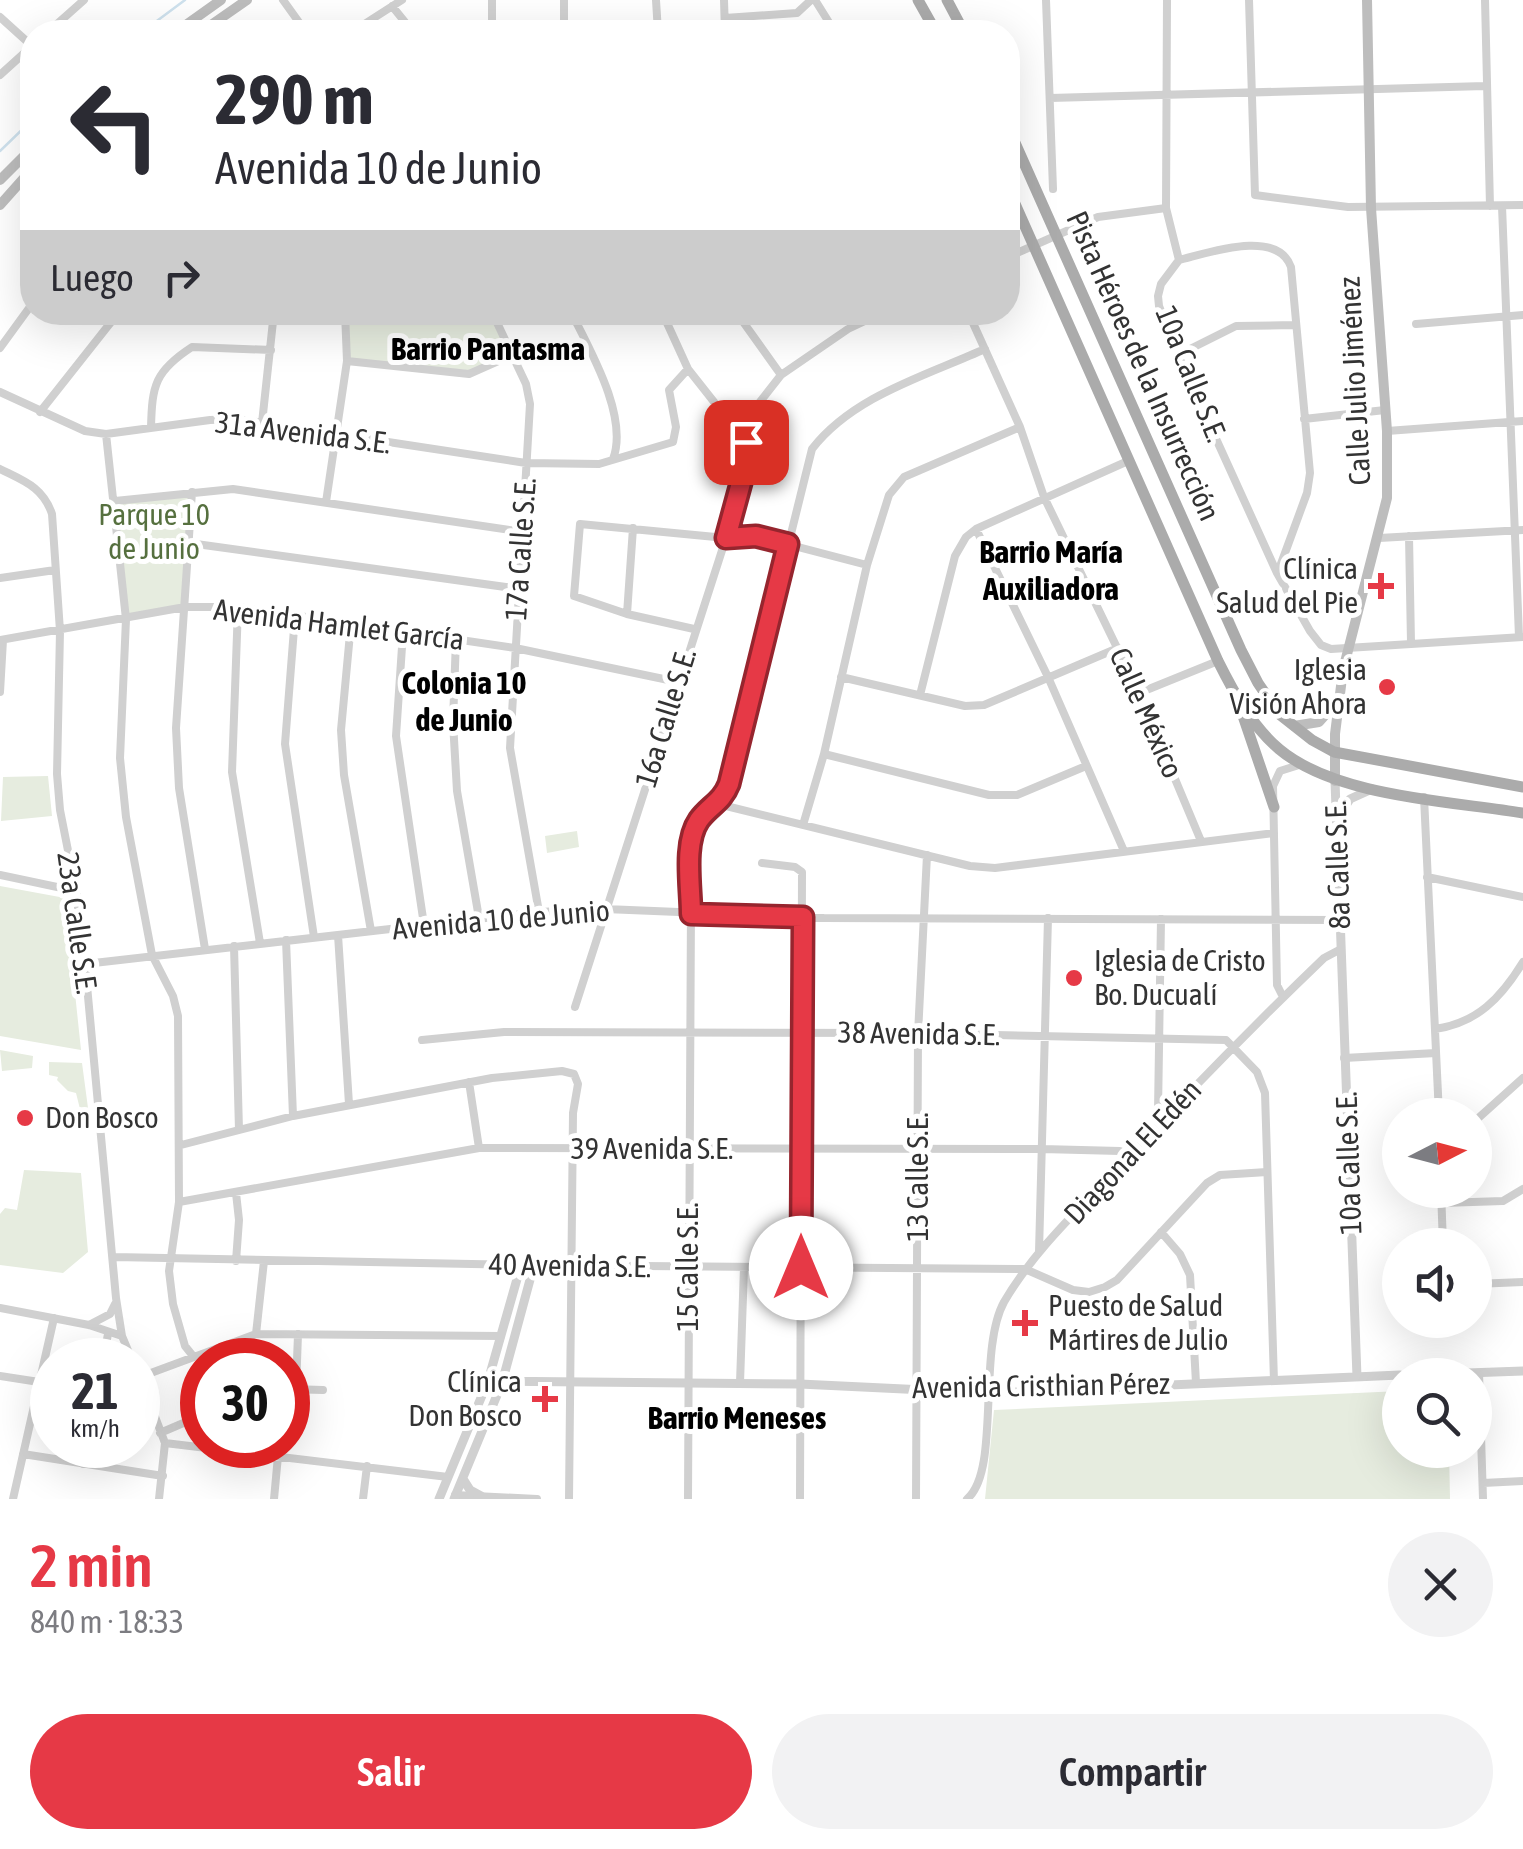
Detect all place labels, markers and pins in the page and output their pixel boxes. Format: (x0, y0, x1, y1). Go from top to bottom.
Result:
pin (704, 400, 789, 485)
place label: Clínica Salud del Pie (1216, 551, 1358, 619)
marker: Clínica Salud del Pie (1368, 573, 1394, 599)
place label: Iglesia Visión Ahora (1230, 652, 1367, 720)
marker: Iglesia Visión Ahora (1376, 676, 1398, 698)
place label: Iglesia de Cristo Bo. Ducualí (1094, 943, 1266, 1011)
marker: Iglesia de Cristo Bo. Ducualí (1063, 967, 1085, 989)
place label: Don Bosco (45, 1100, 159, 1134)
marker: Don Bosco (14, 1107, 36, 1129)
place label: Puesto de Salud Mártires de Julio (1048, 1288, 1228, 1356)
marker: Puesto de Salud Mártires de Julio (1012, 1310, 1038, 1336)
place label: Clínica Don Bosco (408, 1364, 522, 1432)
marker: Clínica Don Bosco (532, 1386, 558, 1412)

